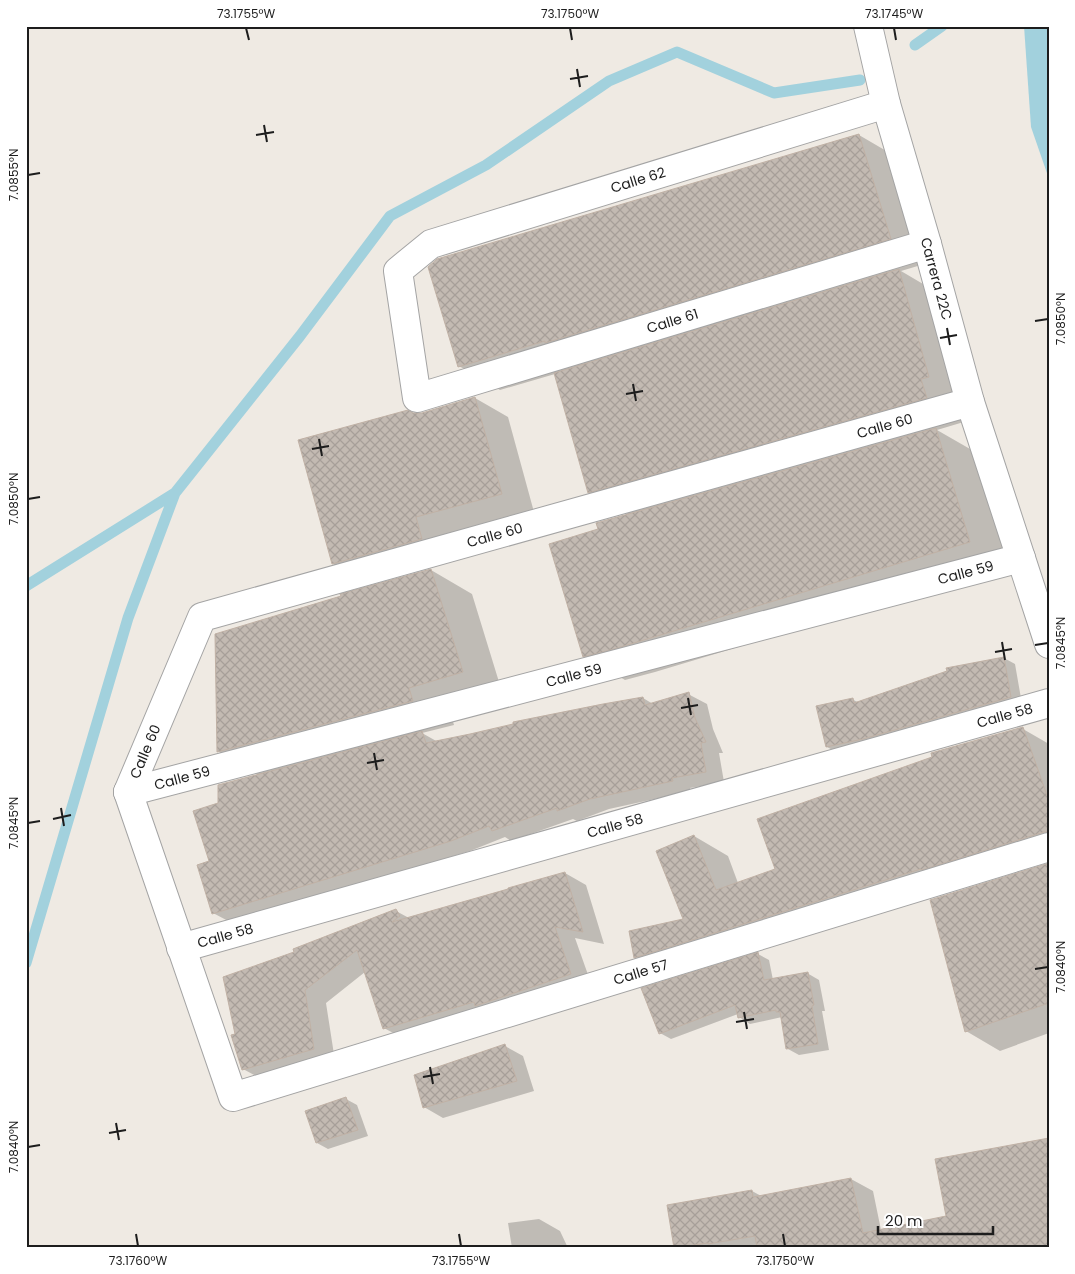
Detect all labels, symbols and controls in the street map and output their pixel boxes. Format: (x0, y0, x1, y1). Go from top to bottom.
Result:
text: 73.1755°W (217, 5, 275, 22)
text: 73.1750°W (541, 5, 599, 22)
text: 73.1745°W (865, 5, 923, 22)
text: 7.0855°N (5, 149, 22, 201)
street label: Calle 62 (608, 162, 668, 198)
street label: Carrera 22C (916, 235, 957, 322)
text: 7.0850°N (1052, 293, 1069, 345)
street label: Calle 61 (644, 304, 701, 338)
street label: Calle 60 (854, 409, 915, 443)
text: 7.0850°N (5, 473, 22, 525)
street label: Calle 60 (464, 518, 525, 552)
street label: Calle 59 (935, 556, 996, 589)
text: 7.0845°N (1052, 617, 1069, 669)
street label: Calle 59 (544, 658, 604, 692)
street label: Calle 58 (975, 698, 1035, 733)
street label: Calle 60 (125, 721, 166, 782)
street label: Calle 59 (152, 761, 212, 795)
text: 7.0845°N (5, 797, 22, 849)
street label: Calle 58 (585, 808, 645, 843)
street label: Calle 58 (195, 918, 256, 953)
text: 7.0840°N (1052, 941, 1069, 993)
street label: Calle 57 (611, 954, 671, 990)
text: 7.0840°N (5, 1121, 22, 1173)
scale bar (878, 1204, 992, 1236)
text: 20 m (885, 1210, 923, 1231)
text: 73.1760°W (109, 1252, 167, 1269)
text: 73.1755°W (432, 1252, 490, 1269)
text: 73.1750°W (756, 1252, 814, 1269)

